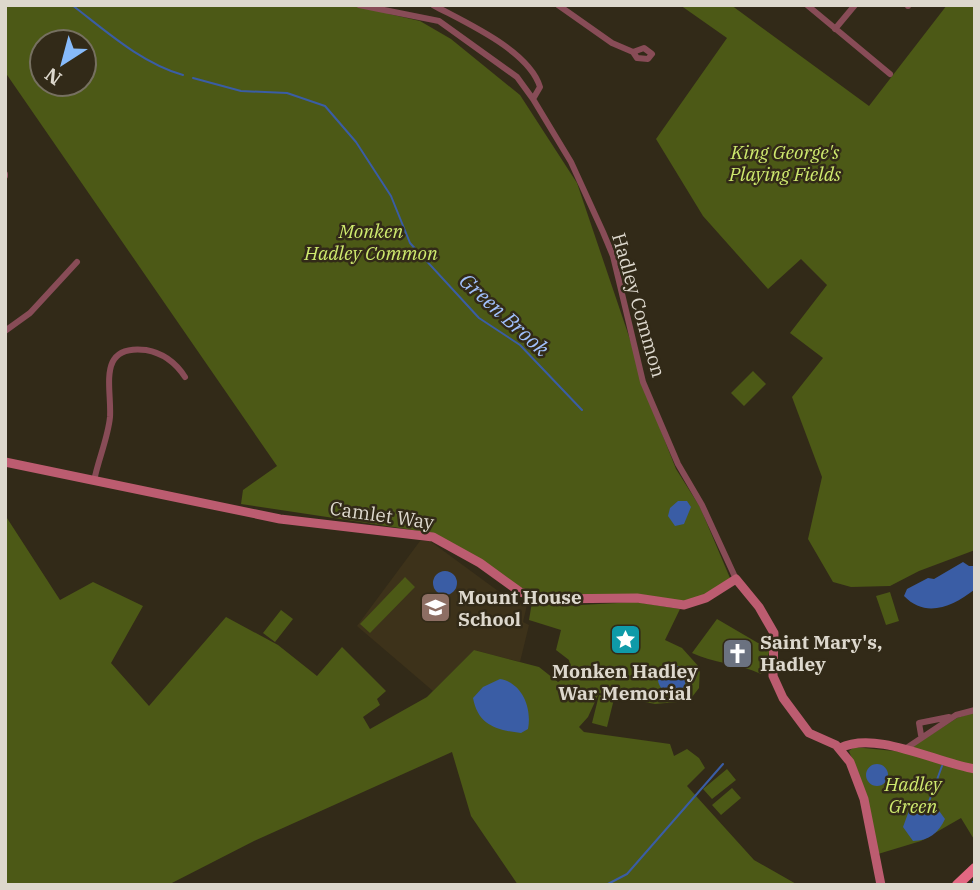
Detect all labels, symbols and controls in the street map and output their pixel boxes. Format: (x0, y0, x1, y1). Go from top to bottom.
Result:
north arrow (28, 28, 98, 98)
text: N (40, 63, 66, 91)
park label: King George's Playing Fields (728, 140, 841, 186)
park label: Monken Hadley Common (303, 219, 438, 265)
street label: Hadley Common (607, 230, 671, 380)
water label: Green Brook (454, 266, 556, 363)
street label: Camlet Way (328, 496, 437, 534)
place label: Mount House School (458, 585, 582, 631)
school or university icon: Mount House School (418, 591, 452, 625)
place icon: Monken Hadley War Memorial (608, 623, 642, 657)
place label: Saint Mary's, Hadley (760, 630, 882, 676)
church icon: Saint Mary's, Hadley (720, 636, 754, 670)
place label: Monken Hadley War Memorial (552, 659, 698, 705)
park label: Hadley Green (884, 772, 943, 818)

